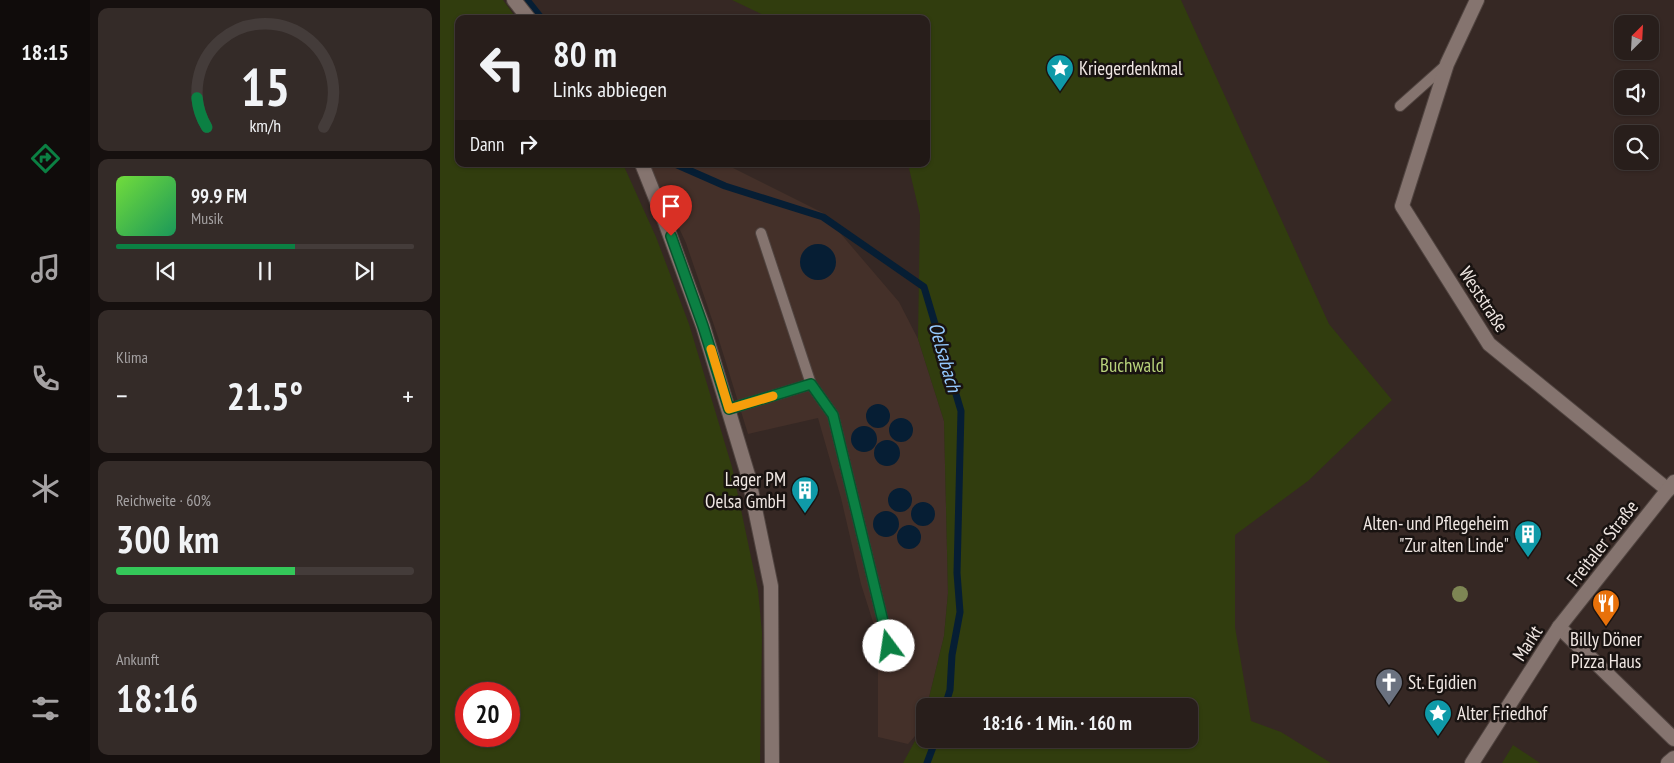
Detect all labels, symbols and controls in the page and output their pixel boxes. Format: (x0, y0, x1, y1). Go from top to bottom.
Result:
north arrow (1614, 15, 1659, 60)
map controls (1614, 15, 1659, 170)
text: 80 m (553, 31, 617, 77)
icon: left (470, 35, 535, 100)
text: 18:15 (21, 38, 69, 66)
text: 15 (240, 53, 290, 120)
place icon: Kriegerdenkmal (1045, 53, 1075, 92)
place label: Kriegerdenkmal (1079, 56, 1183, 80)
button: sound (1614, 70, 1659, 115)
text: Links abbiegen (553, 75, 667, 103)
text: km/h (249, 114, 281, 137)
button: search (1614, 125, 1659, 170)
icon: right (514, 130, 542, 158)
text: Dann (470, 132, 504, 156)
icon: directions (28, 141, 63, 176)
text: 99.9 FM (191, 184, 247, 208)
pin (650, 185, 692, 236)
icon: arrive (657, 192, 685, 220)
text: Musik (191, 208, 223, 228)
icon: music (28, 251, 63, 286)
icon: previous (152, 257, 180, 285)
icon: pause (251, 257, 279, 285)
icon: next (350, 257, 378, 285)
street label: Weststraße (1454, 262, 1514, 336)
water label: Oelsabach (923, 319, 968, 396)
text: Klima (116, 347, 148, 367)
park label: Buchwald (1100, 353, 1164, 377)
icon: phone (28, 361, 63, 396)
text: 21.5° (227, 371, 303, 420)
text: − (116, 377, 128, 414)
text: + (402, 377, 414, 414)
place label: Lager PM Oelsa GmbH (705, 467, 786, 513)
icon: climate (28, 471, 63, 506)
building icon: Lager PM Oelsa GmbH (790, 475, 820, 514)
text: Reichweite · 60% (116, 490, 211, 510)
street label: Freitaler Straße (1561, 495, 1643, 591)
place label: Alten- und Pflegeheim "Zur alten Linde" (1363, 511, 1509, 557)
text: 300 km (116, 514, 219, 563)
building icon: Alten- und Pflegeheim "Zur alten Linde" (1513, 519, 1543, 558)
icon: car (28, 581, 63, 616)
restaurant icon: Billy Döner Pizza Haus (1591, 588, 1621, 627)
position arrow (862, 619, 914, 671)
street label: Markt (1507, 620, 1548, 665)
place label: Billy Döner Pizza Haus (1570, 627, 1643, 673)
text: Ankunft (116, 649, 159, 669)
church icon: St. Egidien (1374, 667, 1404, 706)
place label: St. Egidien (1408, 670, 1477, 694)
text: 18:16 (116, 673, 198, 722)
speed limit sign: 20 (455, 682, 520, 747)
icon: filters (28, 691, 63, 726)
place icon: Alter Friedhof (1423, 698, 1453, 737)
place label: Alter Friedhof (1457, 701, 1548, 725)
text: 18:16 · 1 Min. · 160 m (982, 711, 1132, 735)

